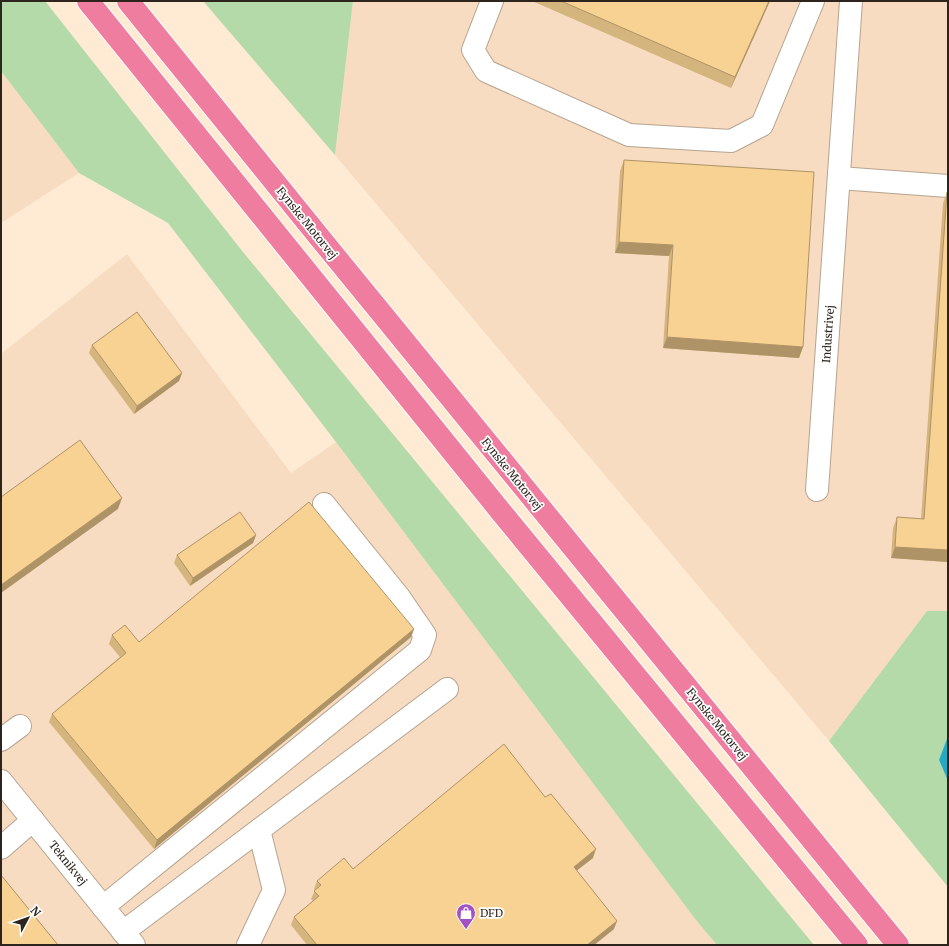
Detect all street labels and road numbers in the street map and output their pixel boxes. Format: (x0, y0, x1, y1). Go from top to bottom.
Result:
street label: Fynske Motorvej (274, 184, 340, 262)
street label: Industrivej (819, 305, 837, 363)
street label: Fynske Motorvej (479, 435, 545, 513)
street label: Fynske Motorvej (684, 685, 750, 763)
street label: Teknikvej (46, 838, 90, 888)

